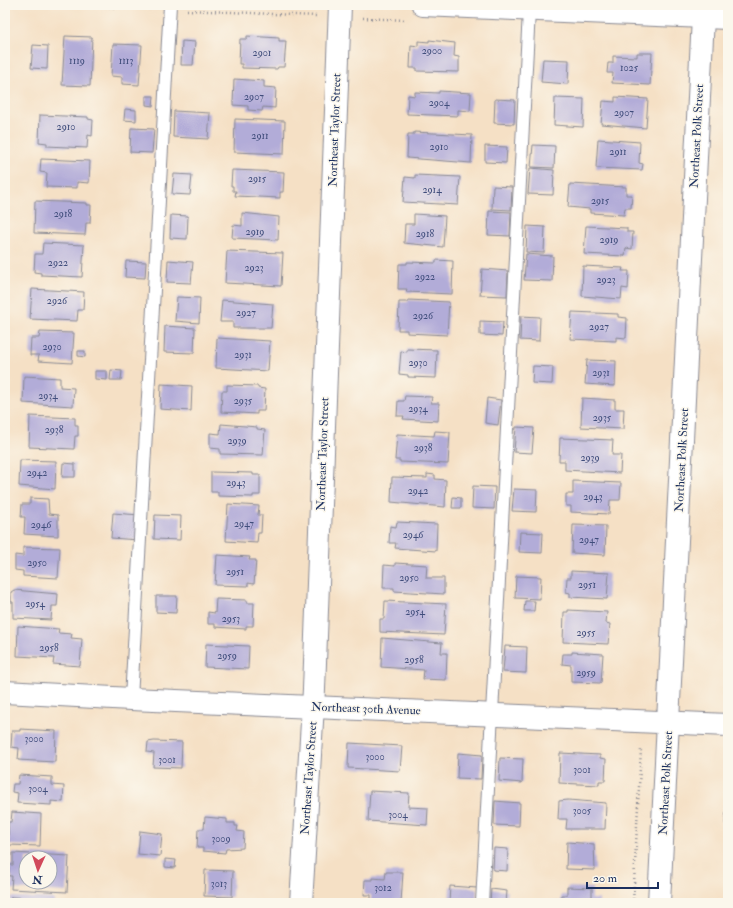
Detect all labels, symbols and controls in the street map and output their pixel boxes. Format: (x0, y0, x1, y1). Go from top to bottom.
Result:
house number: 2900 (422, 45, 442, 57)
house number: 2901 (253, 47, 272, 59)
house number: 1119 (69, 55, 85, 67)
house number: 1113 (119, 55, 133, 67)
house number: 1025 (620, 62, 639, 74)
street label: Northeast Taylor Street (326, 73, 344, 187)
street label: Northeast Polk Street (687, 84, 707, 188)
house number: 2907 (244, 91, 264, 103)
house number: 2904 (429, 97, 450, 109)
house number: 2907 (614, 107, 634, 119)
house number: 2910 (57, 121, 75, 133)
house number: 2911 (251, 130, 269, 142)
house number: 2910 (430, 141, 448, 153)
house number: 2911 (609, 146, 627, 158)
house number: 2915 (248, 173, 267, 185)
house number: 2914 (422, 184, 442, 196)
house number: 2915 (591, 195, 610, 207)
house number: 2918 (54, 208, 73, 220)
house number: 2919 (246, 226, 264, 238)
house number: 2918 (416, 228, 435, 240)
house number: 2919 (600, 234, 618, 246)
house number: 2922 (48, 257, 68, 269)
house number: 2923 (244, 262, 264, 274)
house number: 2922 (415, 271, 435, 283)
house number: 2923 (596, 274, 616, 286)
house number: 2926 (47, 295, 68, 307)
house number: 2927 (236, 307, 256, 319)
house number: 2926 (413, 310, 434, 322)
house number: 2927 (589, 321, 609, 333)
house number: 2930 (42, 341, 62, 353)
house number: 2931 (234, 349, 252, 361)
house number: 2930 (408, 357, 428, 369)
house number: 2931 (592, 367, 610, 379)
house number: 2934 (38, 390, 58, 402)
house number: 2935 (234, 395, 253, 407)
street label: Northeast Taylor Street (314, 397, 332, 511)
house number: 2934 (408, 403, 428, 415)
street label: Northeast Polk Street (672, 408, 692, 512)
house number: 2935 (593, 412, 612, 424)
house number: 2938 (45, 424, 64, 436)
house number: 2939 (227, 435, 247, 447)
house number: 2938 (414, 442, 433, 454)
house number: 2939 (580, 452, 600, 464)
house number: 2942 (27, 467, 47, 479)
house number: 2943 (226, 477, 246, 489)
house number: 2942 (408, 485, 428, 497)
house number: 2943 (583, 491, 603, 503)
house number: 2947 (234, 518, 254, 530)
house number: 2946 (31, 519, 52, 531)
house number: 2946 (403, 529, 424, 541)
house number: 2947 (579, 534, 599, 546)
house number: 2950 (27, 557, 47, 569)
house number: 2951 (226, 566, 245, 578)
house number: 2950 (399, 572, 419, 584)
house number: 2951 (578, 579, 597, 591)
house number: 2954 (25, 598, 45, 610)
house number: 2954 (405, 606, 425, 618)
house number: 2953 (222, 613, 240, 625)
house number: 2955 (577, 627, 596, 639)
house number: 2958 (39, 642, 59, 654)
house number: 2959 (217, 650, 237, 662)
house number: 2958 (404, 654, 424, 666)
house number: 2959 (576, 667, 596, 679)
street label: Northeast 30th Avenue (311, 700, 421, 718)
street label: Northeast Taylor Street (298, 721, 320, 835)
street label: Northeast Polk Street (656, 731, 676, 835)
house number: 3000 (24, 733, 44, 745)
house number: 3000 (365, 751, 385, 763)
house number: 3001 (158, 754, 176, 766)
house number: 3001 (573, 764, 591, 776)
house number: 3004 (28, 783, 48, 795)
house number: 3005 (573, 805, 592, 817)
house number: 3004 (388, 809, 408, 821)
house number: 3009 (211, 833, 231, 845)
north arrow (18, 850, 58, 890)
scale bar (587, 864, 658, 890)
text: 20 m (593, 871, 618, 886)
text: N (31, 873, 44, 886)
house number: 3013 (211, 878, 227, 890)
house number: 3012 (374, 882, 392, 894)

